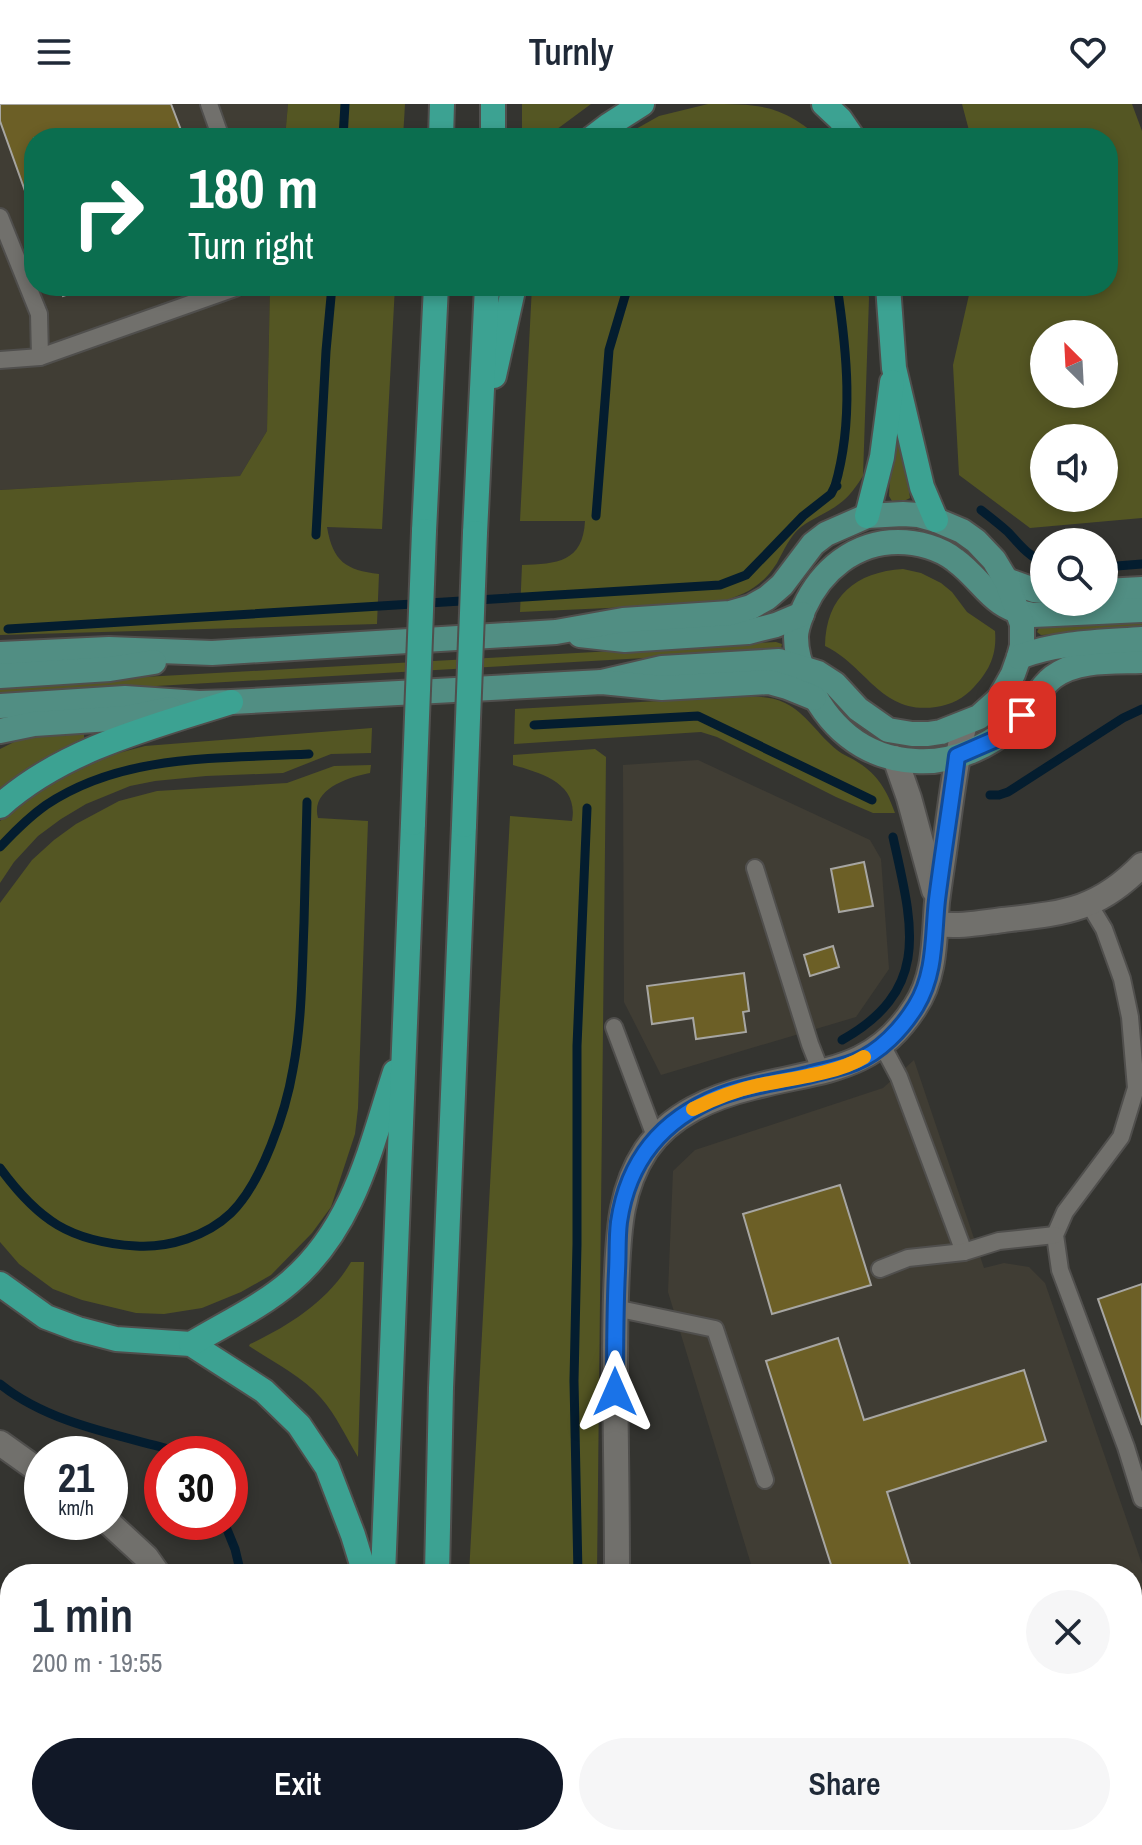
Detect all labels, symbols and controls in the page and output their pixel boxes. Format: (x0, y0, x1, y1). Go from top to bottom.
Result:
text: Turnly (528, 28, 614, 76)
icon: menu (32, 30, 76, 74)
icon: heart (1066, 30, 1110, 74)
text: 180 m (188, 150, 318, 225)
icon: right (56, 160, 160, 264)
text: Turn right (188, 222, 313, 270)
north arrow (1030, 320, 1118, 408)
map controls (1030, 320, 1118, 616)
button: sound (1030, 424, 1118, 512)
button: search (1030, 528, 1118, 616)
pin (988, 681, 1056, 749)
icon: arrive (1000, 693, 1044, 737)
position arrow (573, 1350, 657, 1434)
speed limit sign: 30 (144, 1436, 248, 1540)
text: 21 (58, 1451, 94, 1504)
text: km/h (58, 1494, 94, 1521)
text: 1 min (32, 1582, 133, 1647)
button: close (1026, 1590, 1110, 1674)
text: 200 m · 19:55 (32, 1645, 162, 1680)
button: Exit (32, 1738, 563, 1830)
button: Share (579, 1738, 1110, 1830)

